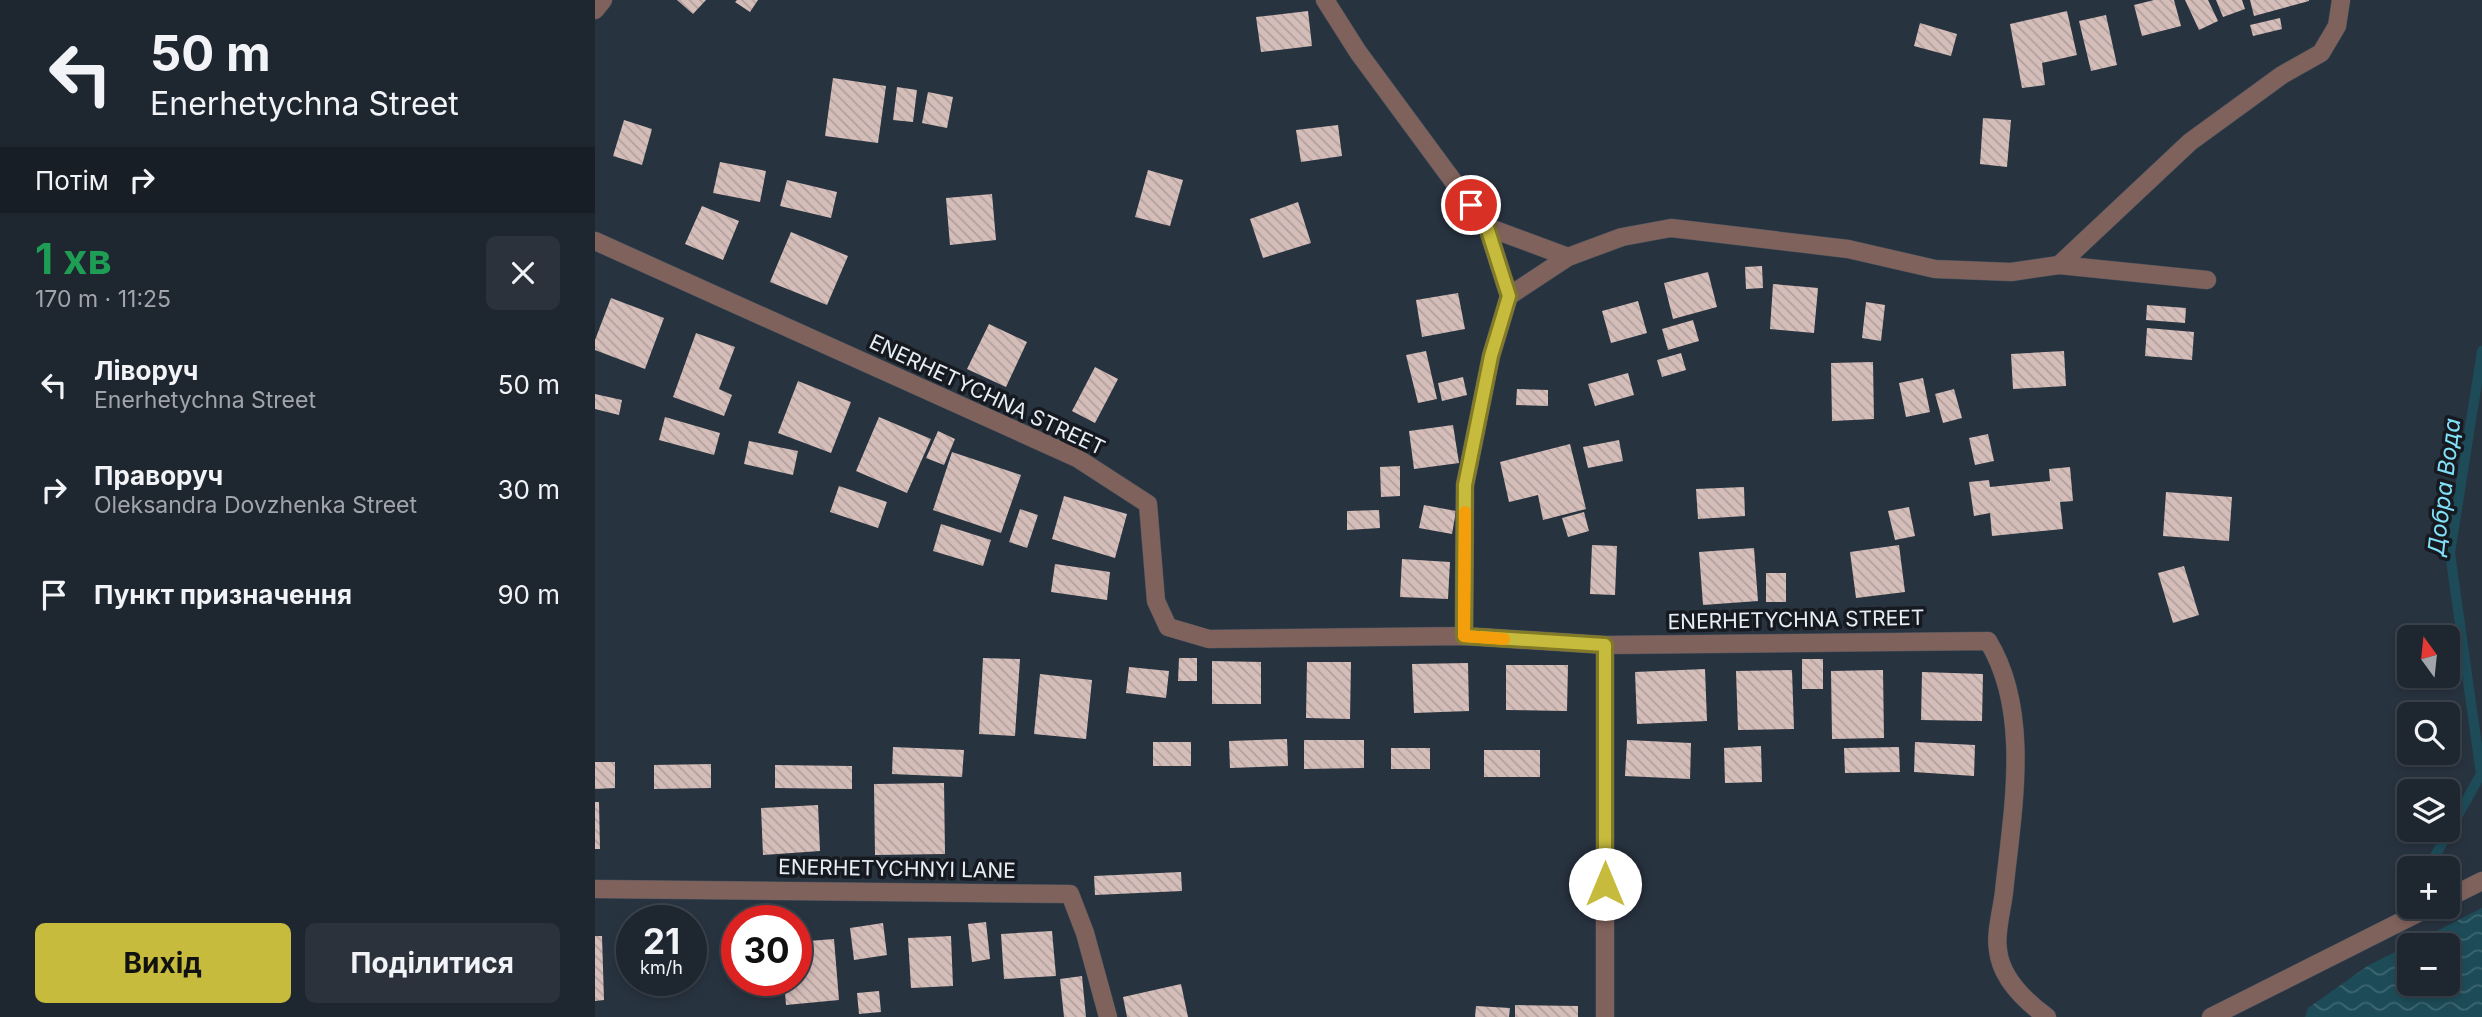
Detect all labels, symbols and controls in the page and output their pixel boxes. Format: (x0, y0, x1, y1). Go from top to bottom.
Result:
text: 50 m (150, 24, 271, 83)
icon: left (35, 28, 126, 119)
text: Enerhetychna Street (150, 84, 459, 123)
icon: right (123, 161, 161, 199)
text: Потім (35, 165, 109, 196)
pin (1441, 175, 1501, 235)
icon: arrive (1452, 186, 1490, 224)
text: 1 хв (35, 233, 112, 284)
button: close (486, 236, 560, 310)
text: 170 m · 11:25 (35, 285, 171, 313)
street label: ENERHETYCHNA STREET (866, 329, 1109, 460)
text: Ліворуч (94, 355, 198, 386)
icon: left (35, 366, 73, 404)
text: 50 m (498, 369, 560, 400)
text: Enerhetychna Street (94, 386, 316, 414)
water label: Добра Вода (2422, 416, 2466, 559)
text: Праворуч (94, 460, 223, 491)
icon: right (35, 471, 73, 509)
text: 30 m (497, 474, 560, 505)
text: Oleksandra Dovzhenka Street (94, 491, 417, 519)
icon: arrive (35, 576, 73, 614)
text: Пункт призначення (94, 579, 352, 610)
text: 90 m (497, 579, 560, 610)
street label: ENERHETYCHNA STREET (1667, 605, 1925, 634)
north arrow (2397, 625, 2461, 688)
map controls (2397, 625, 2460, 996)
button: search (2397, 702, 2460, 765)
button: layers (2397, 779, 2460, 842)
position arrow (1568, 847, 1642, 921)
street label: ENERHETYCHNYI LANE (778, 854, 1016, 883)
button: + (2397, 856, 2460, 919)
speed limit sign: 30 (721, 905, 812, 996)
text: 21 (643, 920, 680, 962)
button: Вихід (35, 923, 291, 1003)
button: Поділитися (305, 923, 560, 1003)
button: − (2397, 933, 2460, 996)
text: km/h (640, 957, 683, 978)

